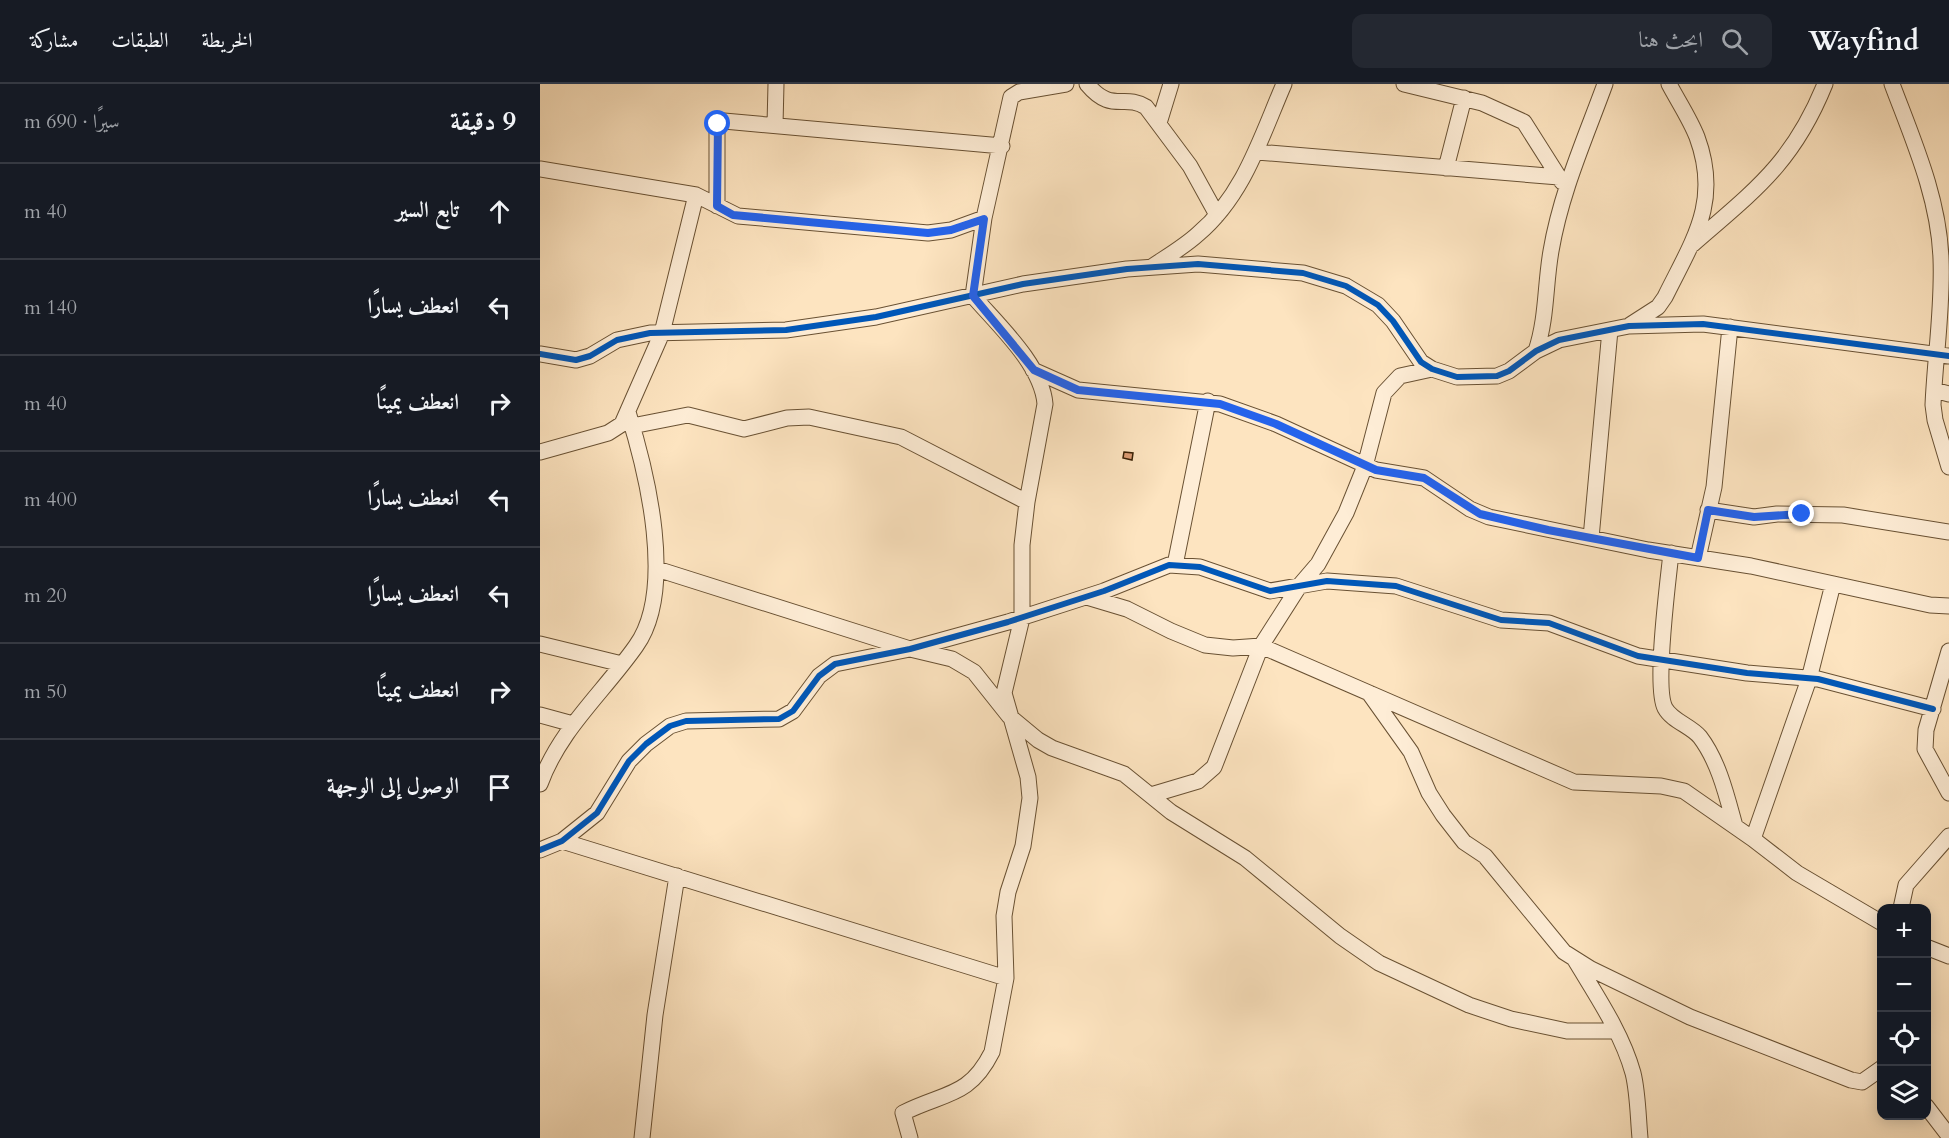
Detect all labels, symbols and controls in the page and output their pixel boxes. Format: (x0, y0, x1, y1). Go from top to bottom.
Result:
search box (1352, 14, 1772, 68)
text: Wayfind (1808, 22, 1919, 60)
text: ابحث هنا (1639, 25, 1703, 55)
icon: search (1718, 25, 1751, 58)
text: مشاركة (30, 26, 78, 55)
text: الطبقات (111, 26, 168, 55)
text: الخريطة (201, 26, 253, 55)
text: 9 دقيقة (450, 104, 516, 139)
text: سيرًا · 690 m (24, 108, 120, 135)
route start (704, 110, 730, 136)
text: تابع السير (396, 195, 459, 225)
icon: ahead (483, 195, 516, 228)
text: 40 m (24, 198, 67, 225)
text: انعطف يسارًا (368, 291, 459, 321)
icon: left (483, 291, 516, 324)
text: 140 m (24, 294, 77, 321)
text: انعطف يمينًا (376, 387, 459, 417)
icon: right (483, 387, 516, 420)
text: 40 m (24, 390, 67, 417)
text: انعطف يسارًا (368, 483, 459, 513)
icon: left (483, 483, 516, 516)
text: 400 m (24, 486, 77, 513)
route end (1788, 500, 1814, 526)
text: انعطف يسارًا (368, 579, 459, 609)
icon: left (483, 579, 516, 612)
text: 20 m (24, 582, 67, 609)
text: انعطف يمينًا (376, 675, 459, 705)
icon: right (483, 675, 516, 708)
text: 50 m (24, 678, 67, 705)
text: الوصول إلى الوجهة (327, 771, 459, 801)
icon: arrive (483, 771, 516, 804)
map controls (1877, 904, 1931, 1120)
button: + (1877, 904, 1931, 958)
button: − (1877, 958, 1931, 1012)
button: locate (1877, 1012, 1931, 1066)
button: layers (1877, 1066, 1931, 1120)

